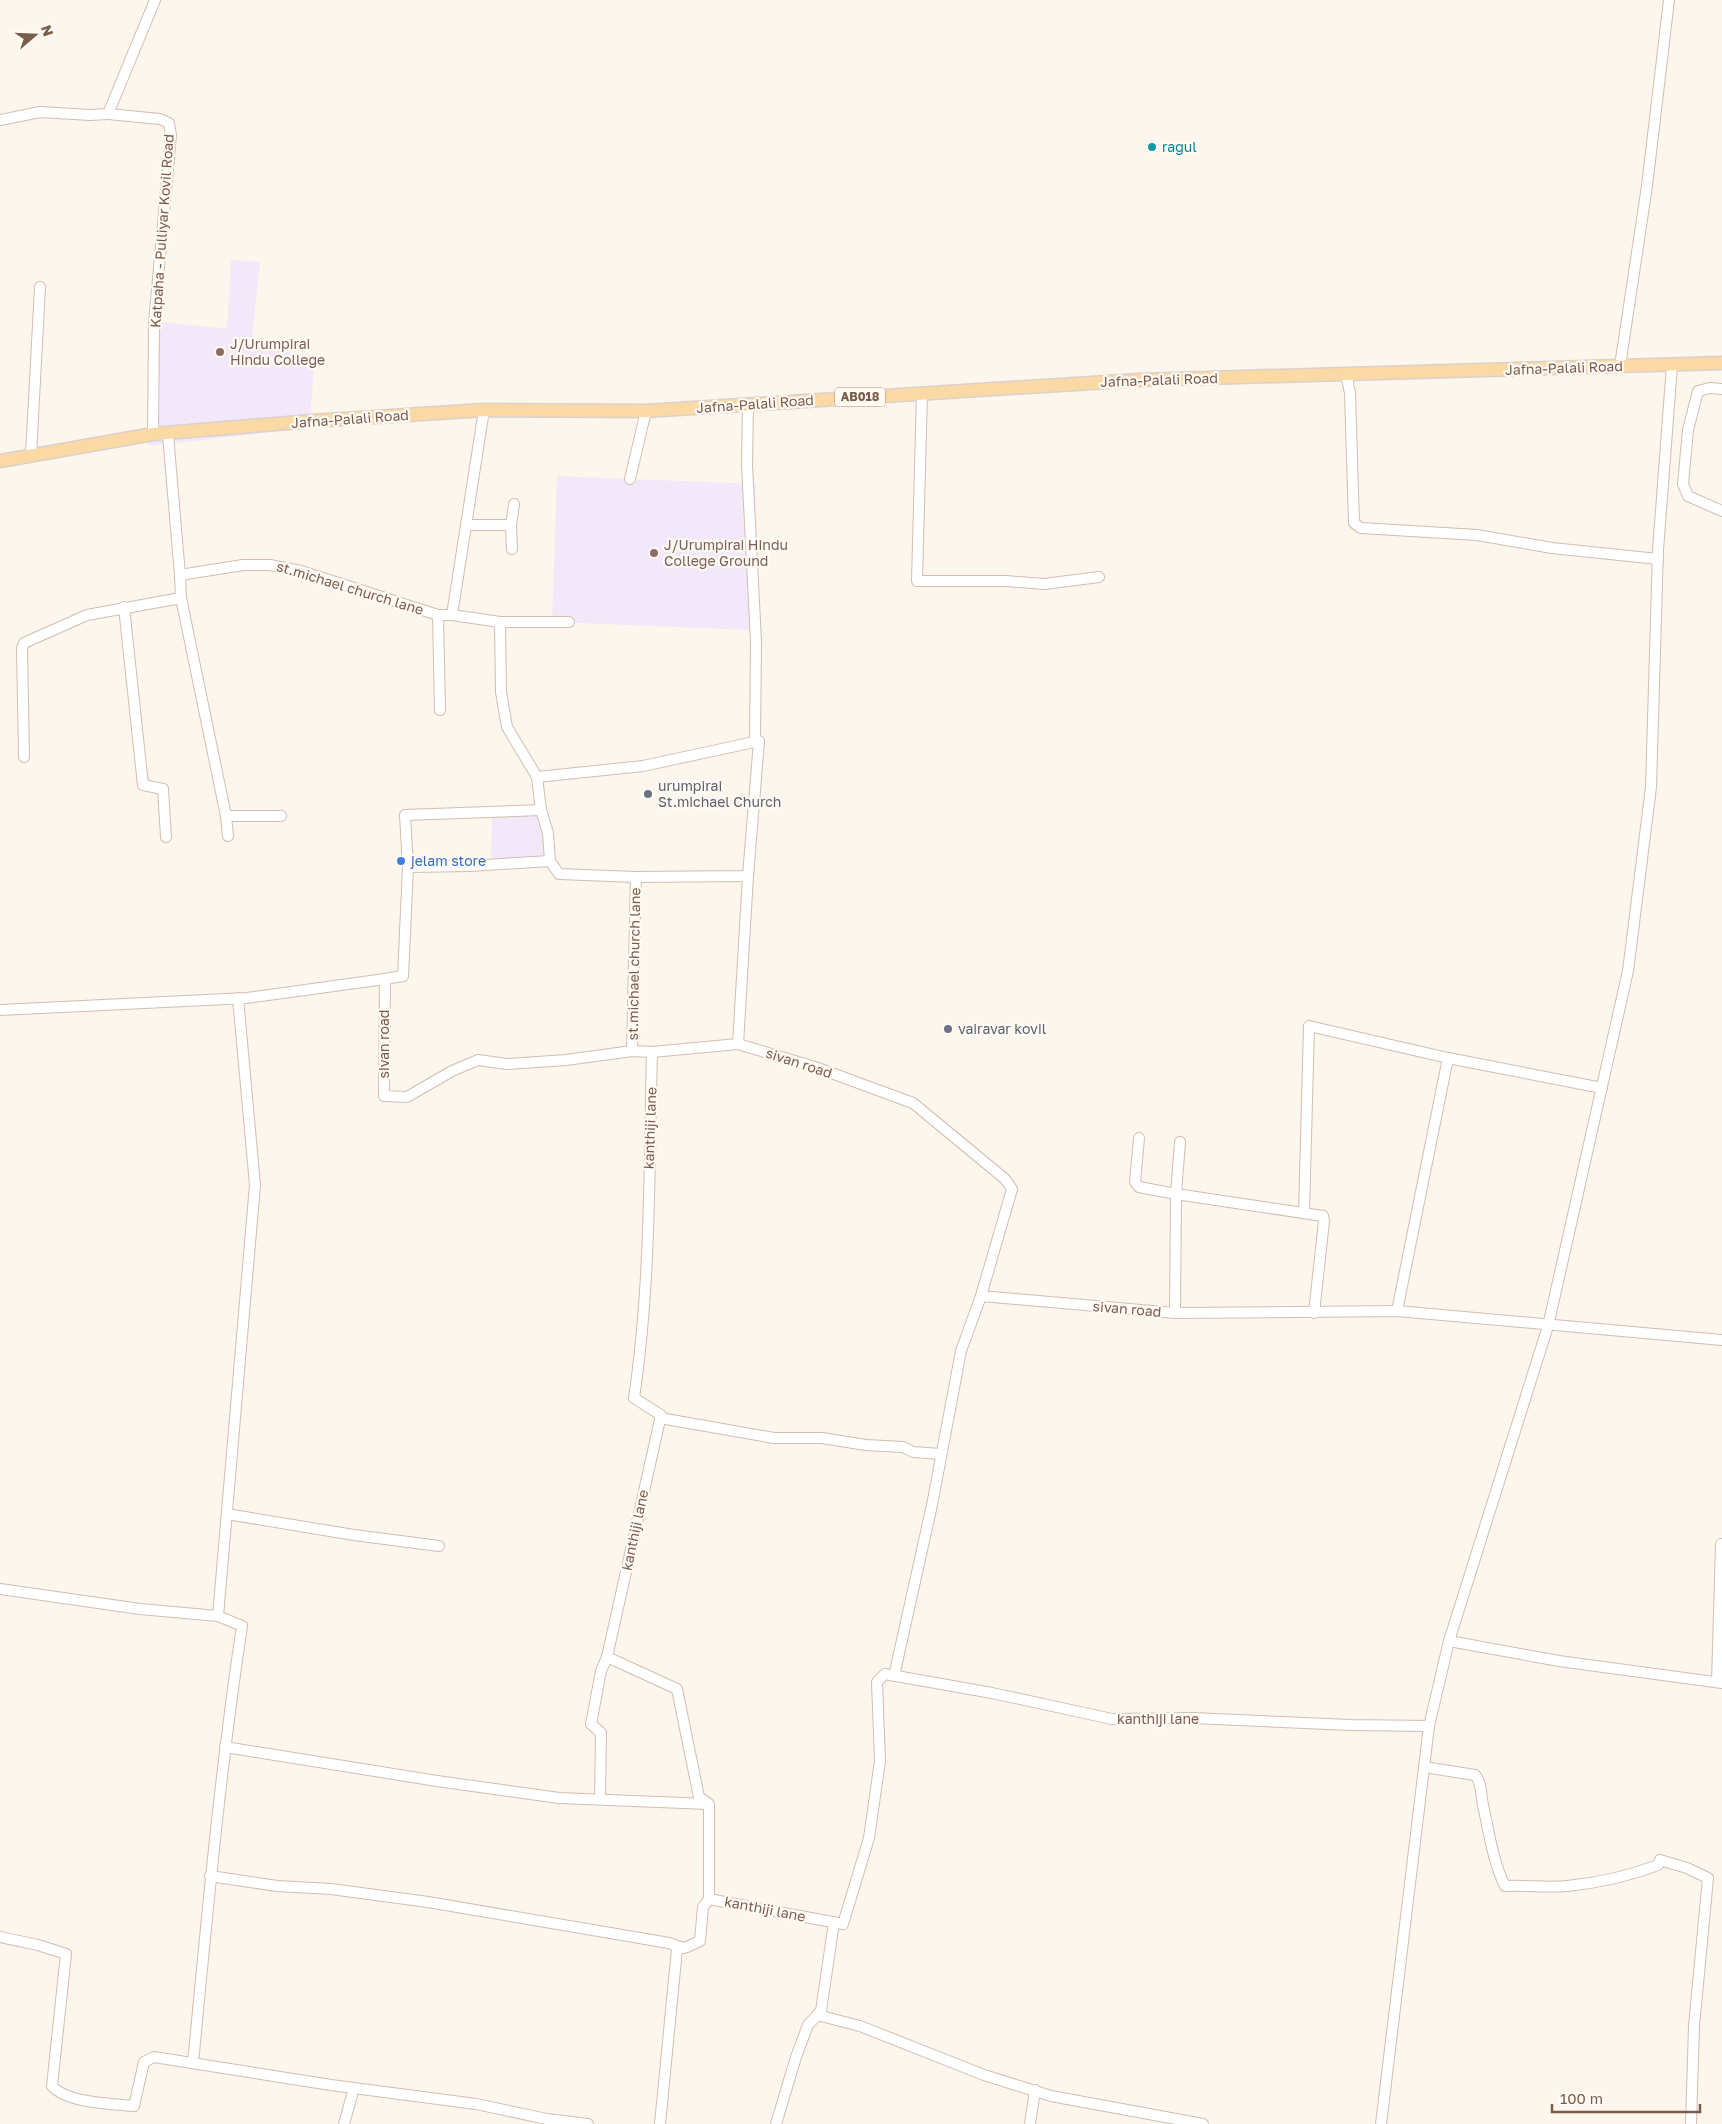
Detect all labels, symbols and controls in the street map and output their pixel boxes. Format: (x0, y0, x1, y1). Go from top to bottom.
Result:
north arrow (10, 10, 60, 60)
text: N (38, 23, 58, 38)
street label: Katpaha - Pulliyar Kovil Road (146, 133, 177, 328)
place label: ragul (1162, 138, 1197, 155)
marker: ragul (1146, 141, 1158, 153)
place label: J/Urumpirai Hindu College (230, 335, 325, 368)
marker: J/Urumpirai Hindu College (214, 346, 226, 358)
street label: Jafna-Palali Road (1505, 357, 1623, 378)
street label: Jafna-Palali Road (1100, 369, 1218, 390)
road number: AB018 (835, 388, 885, 407)
street label: Jafna-Palali Road (696, 391, 814, 416)
street label: Jafna-Palali Road (291, 406, 409, 431)
place label: J/Urumpirai Hindu College Ground (664, 536, 788, 569)
marker: J/Urumpirai Hindu College Ground (648, 547, 660, 559)
street label: st.michael church lane (275, 557, 426, 618)
place label: urumpirai St.michael Church (658, 777, 781, 810)
marker: urumpirai St.michael Church (642, 788, 654, 800)
place label: jelam store (410, 852, 486, 869)
marker: jelam store (395, 855, 407, 867)
street label: st.michael church lane (624, 887, 643, 1041)
street label: sivan road (375, 1010, 392, 1078)
place label: vairavar kovil (958, 1020, 1046, 1037)
marker: vairavar kovil (942, 1023, 954, 1035)
street label: sivan road (764, 1044, 835, 1081)
street label: kanthiji lane (640, 1087, 659, 1169)
street label: sivan road (1092, 1297, 1162, 1320)
street label: kanthiji lane (618, 1488, 651, 1572)
street label: kanthiji lane (1117, 1710, 1199, 1727)
street label: kanthiji lane (723, 1892, 807, 1925)
scale bar (1552, 2082, 1700, 2114)
text: 100 m (1560, 2089, 1603, 2107)

